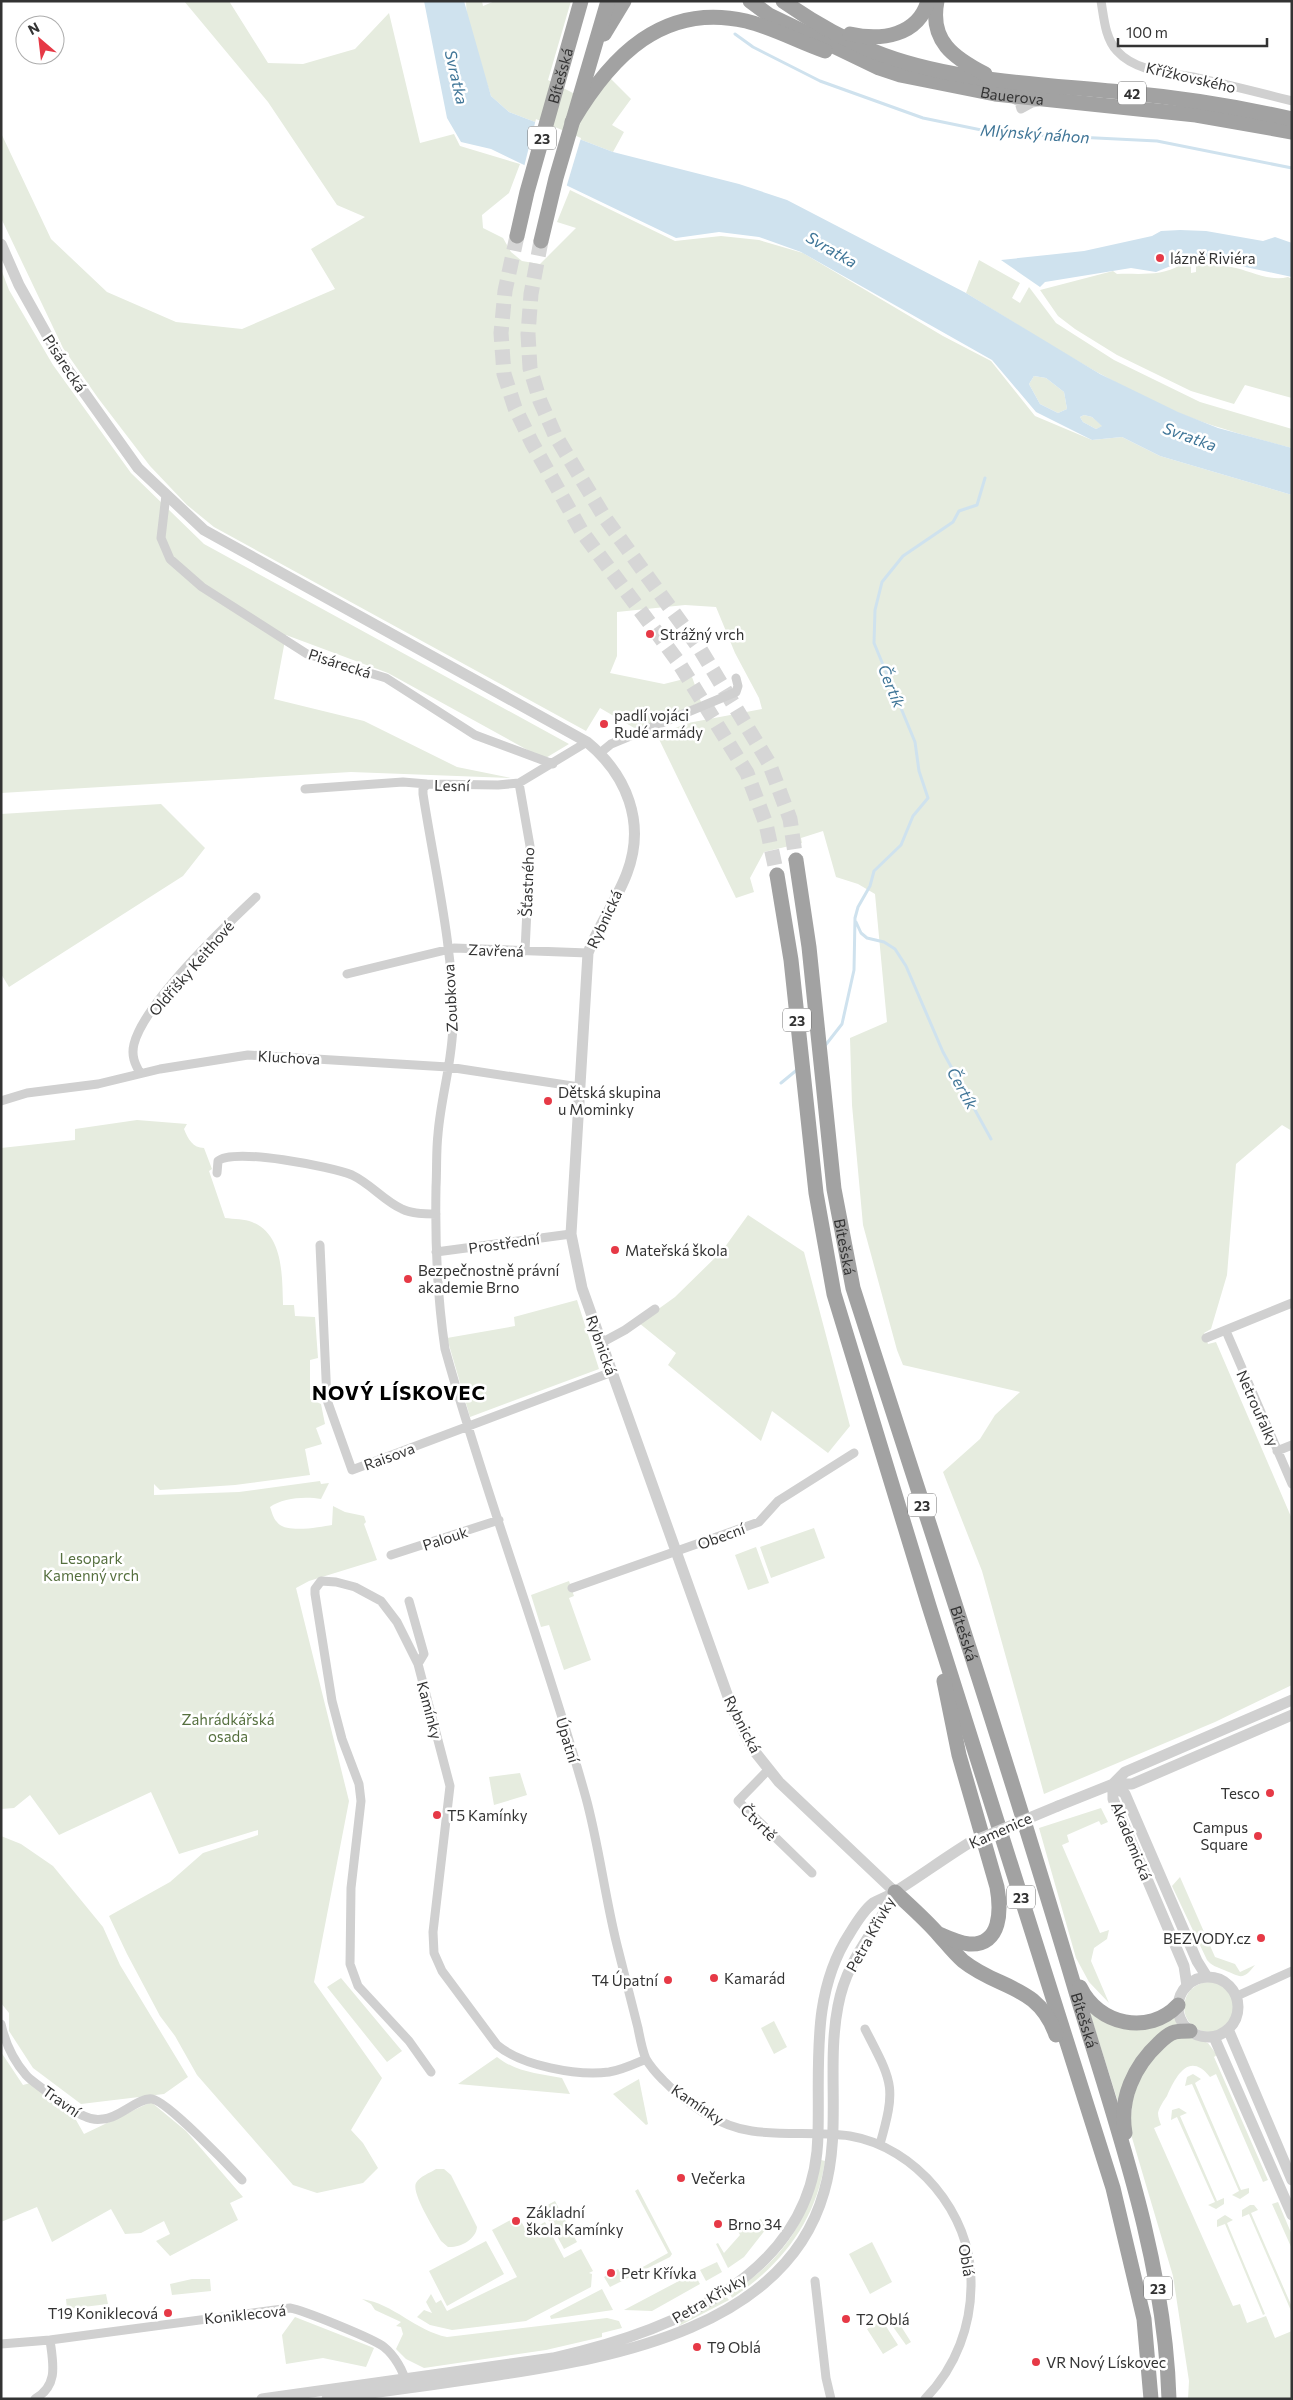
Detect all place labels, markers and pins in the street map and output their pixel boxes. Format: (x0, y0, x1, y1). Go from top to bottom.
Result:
place label: lázně Riviéra (1170, 249, 1255, 267)
marker: lázně Riviéra (1154, 252, 1166, 264)
place label: Strážný vrch (660, 625, 744, 643)
marker: Strážný vrch (644, 628, 656, 640)
place label: padlí vojáci Rudé armády (614, 706, 703, 741)
marker: padlí vojáci Rudé armády (598, 718, 610, 730)
place label: Dětská skupina u Mominky (558, 1083, 661, 1118)
marker: Dětská skupina u Mominky (542, 1095, 554, 1107)
place label: Mateřská škola (625, 1241, 728, 1259)
marker: Mateřská škola (609, 1244, 621, 1256)
place label: Bezpečnostně právní akademie Brno (418, 1261, 561, 1296)
marker: Bezpečnostně právní akademie Brno (402, 1273, 414, 1285)
place label: Tesco (1220, 1784, 1260, 1802)
marker: Tesco (1264, 1787, 1276, 1799)
place label: T5 Kamínky (447, 1806, 528, 1824)
marker: T5 Kamínky (431, 1809, 443, 1821)
place label: Campus Square (1193, 1818, 1248, 1853)
marker: Campus Square (1252, 1830, 1264, 1842)
place label: BEZVODY.cz (1163, 1929, 1251, 1947)
marker: BEZVODY.cz (1255, 1932, 1267, 1944)
place label: Kamarád (724, 1969, 785, 1987)
place label: T4 Úpatní (592, 1970, 659, 1989)
marker: Kamarád (708, 1972, 720, 1984)
marker: T4 Úpatní (662, 1974, 674, 1986)
place label: Večerka (691, 2169, 745, 2187)
marker: Večerka (675, 2172, 687, 2184)
place label: Základní škola Kamínky (526, 2203, 624, 2238)
marker: Základní škola Kamínky (510, 2215, 522, 2227)
place label: Brno 34 (728, 2215, 782, 2233)
marker: Brno 34 (712, 2218, 724, 2230)
place label: Petr Křívka (621, 2264, 697, 2282)
marker: Petr Křívka (605, 2267, 617, 2279)
place label: T19 Koniklecová (48, 2304, 158, 2322)
marker: T19 Koniklecová (162, 2307, 174, 2319)
place label: T2 Oblá (856, 2310, 910, 2328)
marker: T2 Oblá (840, 2313, 852, 2325)
place label: T9 Oblá (707, 2338, 761, 2356)
marker: T9 Oblá (691, 2341, 703, 2353)
place label: VR Nový Lískovec (1046, 2353, 1166, 2371)
marker: VR Nový Lískovec (1030, 2356, 1042, 2368)

